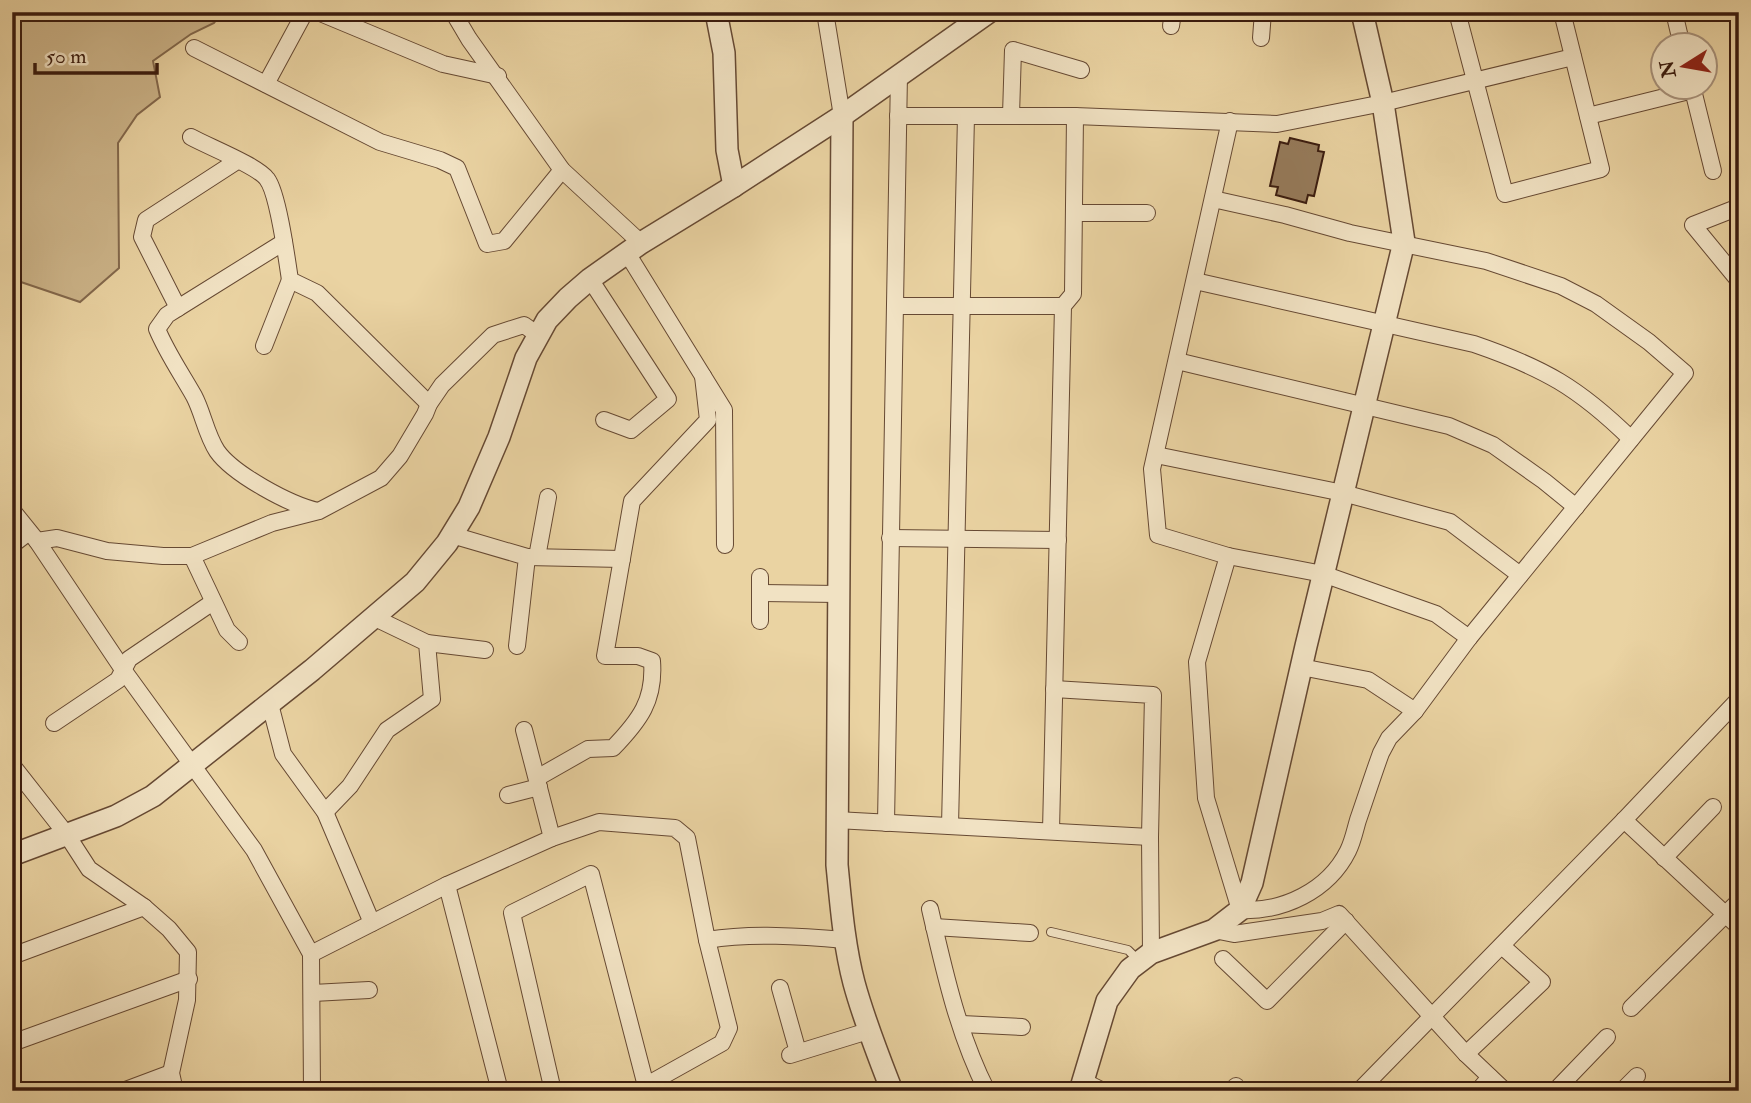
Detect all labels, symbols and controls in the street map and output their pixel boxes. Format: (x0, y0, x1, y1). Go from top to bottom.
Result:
scale bar (35, 32, 158, 76)
north arrow (1650, 32, 1720, 102)
text: 50 m (46, 43, 87, 70)
text: N (1655, 57, 1682, 81)

